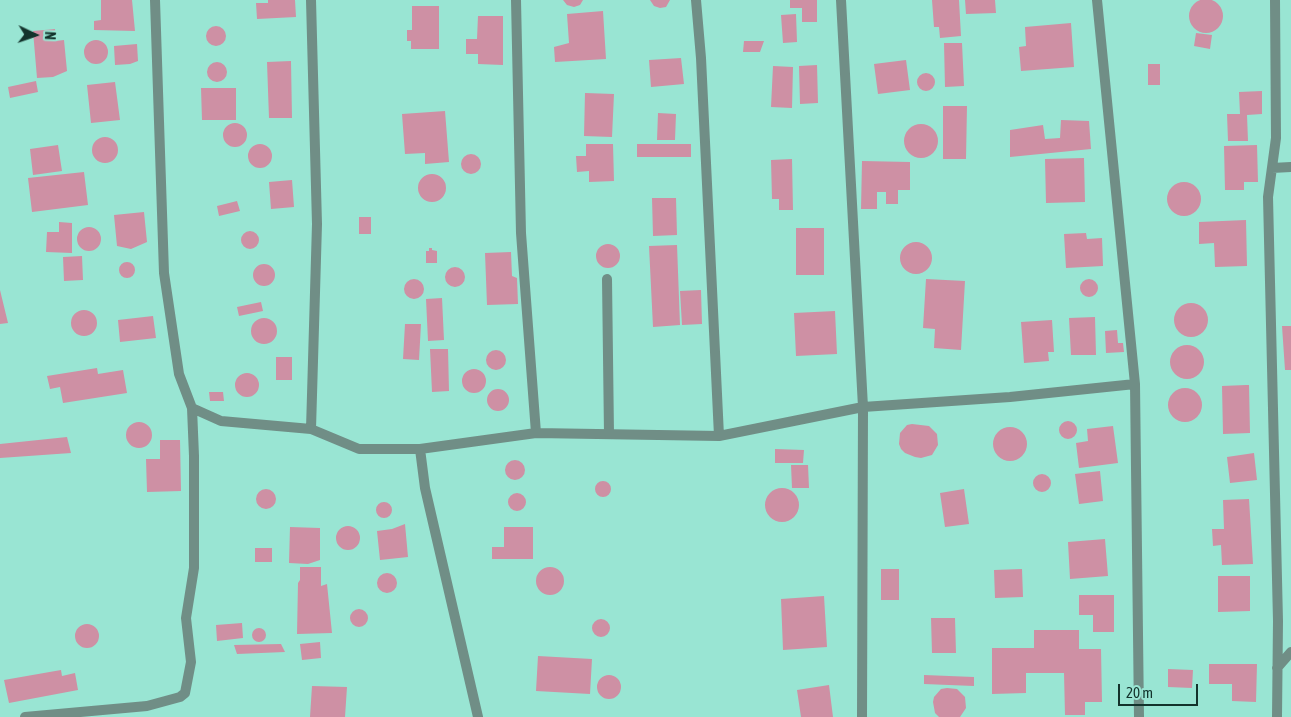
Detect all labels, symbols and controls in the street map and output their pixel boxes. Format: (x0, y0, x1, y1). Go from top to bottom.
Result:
north arrow (10, 10, 60, 60)
text: N (42, 31, 58, 40)
scale bar (1121, 674, 1201, 706)
text: 20 m (1126, 684, 1153, 701)

